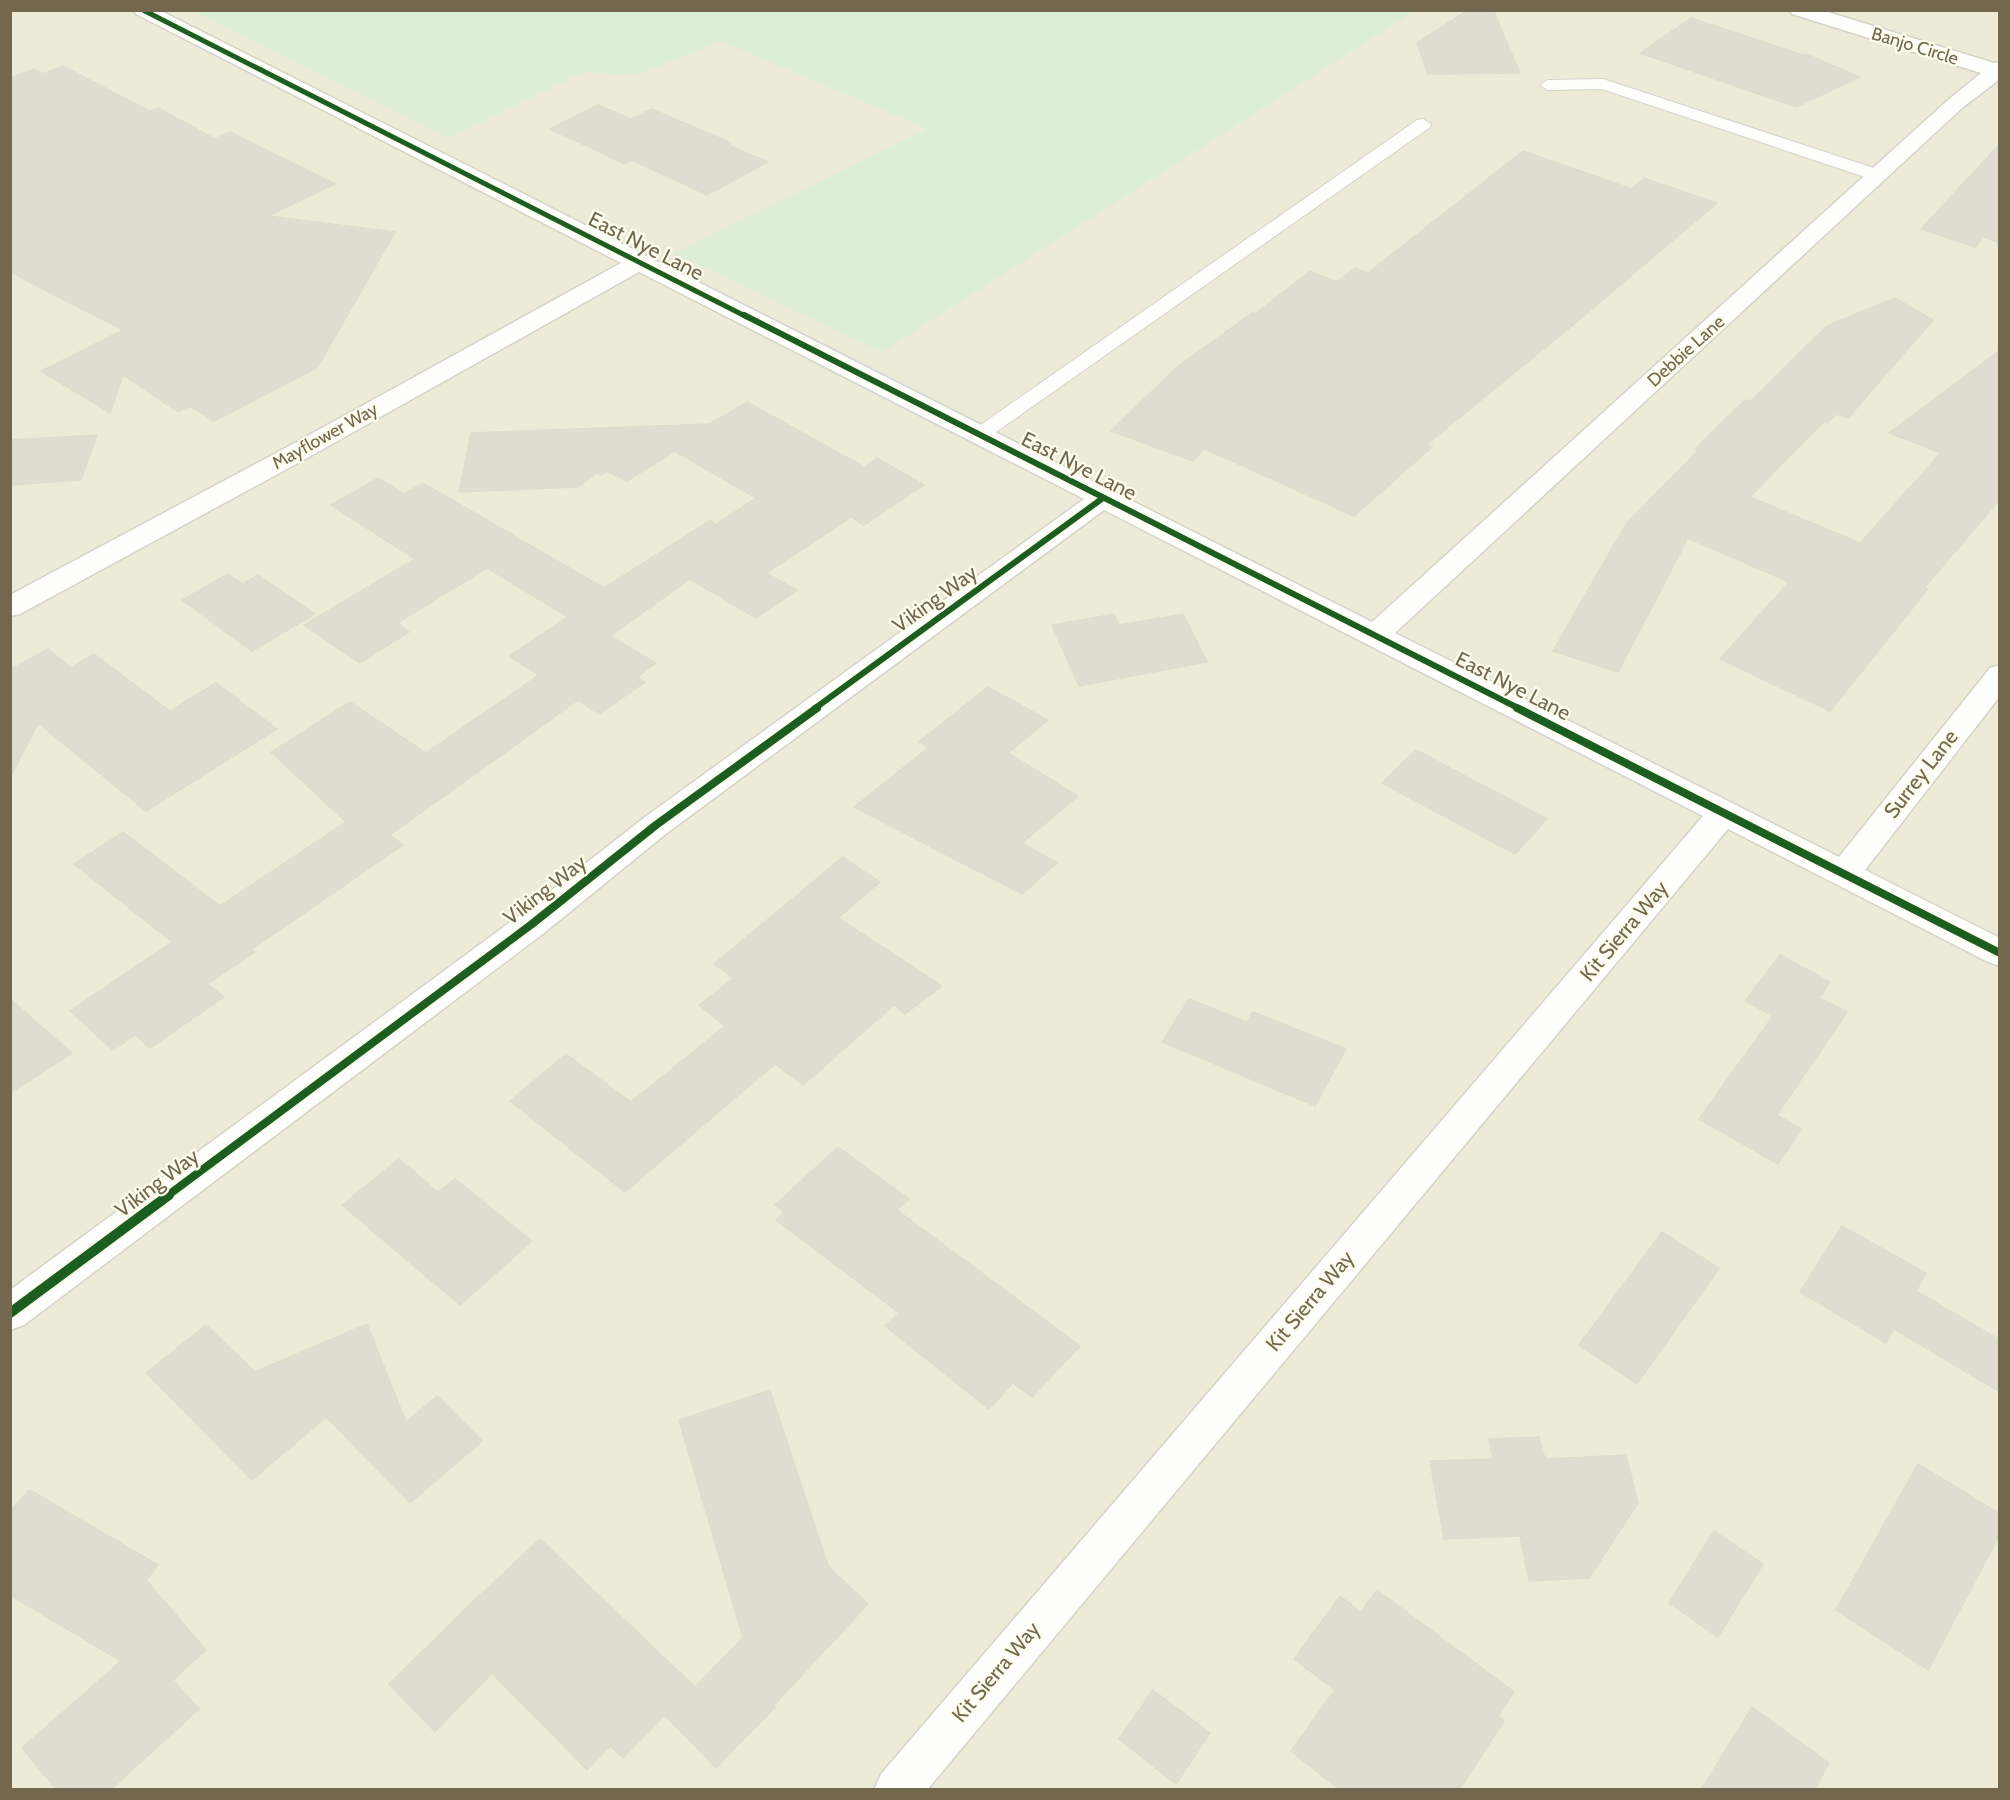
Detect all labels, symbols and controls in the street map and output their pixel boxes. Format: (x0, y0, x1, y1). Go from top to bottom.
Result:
street label: Banjo Circle (1869, 22, 1961, 70)
street label: East Nye Lane (585, 206, 708, 285)
street label: Debbie Lane (1643, 311, 1729, 391)
street label: Mayflower Way (268, 398, 382, 474)
street label: East Nye Lane (1018, 426, 1141, 505)
street label: Viking Way (888, 559, 982, 638)
street label: East Nye Lane (1452, 646, 1575, 725)
street label: Surrey Lane (1878, 724, 1963, 823)
street label: Viking Way (498, 849, 591, 930)
street label: Kit Sierra Way (1574, 875, 1673, 986)
street label: Viking Way (110, 1143, 204, 1222)
street label: Kit Sierra Way (1260, 1245, 1359, 1356)
street label: Kit Sierra Way (946, 1616, 1045, 1727)

